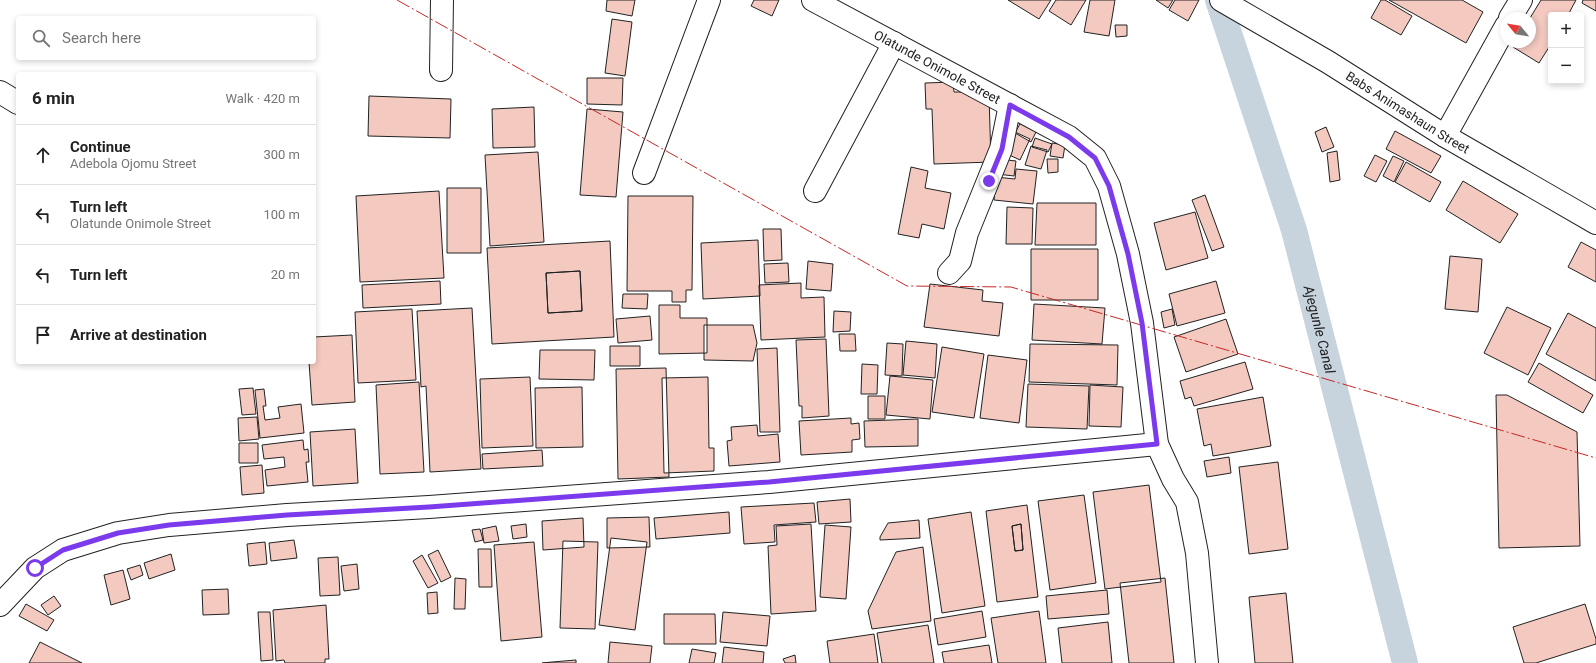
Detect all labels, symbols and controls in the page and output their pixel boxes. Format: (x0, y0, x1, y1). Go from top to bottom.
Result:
north arrow (1500, 12, 1536, 48)
map controls (1548, 12, 1584, 84)
button: + (1548, 12, 1584, 48)
search box (16, 16, 316, 60)
icon: search (30, 27, 52, 49)
street label: Olatunde Onimole Street (871, 27, 1003, 107)
text: Search here (62, 29, 141, 47)
button: − (1548, 48, 1584, 84)
street label: Babs Animashaun Street (1343, 68, 1472, 157)
text: 6 min (32, 88, 75, 108)
text: Walk · 420 m (225, 91, 300, 106)
text: Continue (70, 138, 131, 156)
icon: ahead (32, 144, 54, 166)
text: 300 m (263, 147, 300, 162)
text: Adebola Ojomu Street (70, 156, 196, 171)
route end (980, 172, 998, 190)
text: Turn left (70, 198, 127, 216)
icon: left (32, 204, 54, 226)
text: 100 m (263, 207, 300, 222)
text: Olatunde Onimole Street (70, 216, 211, 231)
icon: left (32, 264, 54, 286)
text: Turn left (70, 266, 127, 284)
text: 20 m (271, 267, 300, 282)
water label: Ajegunle Canal (1300, 283, 1339, 376)
icon: arrive (32, 324, 54, 346)
text: Arrive at destination (70, 326, 207, 344)
route start (26, 559, 44, 577)

